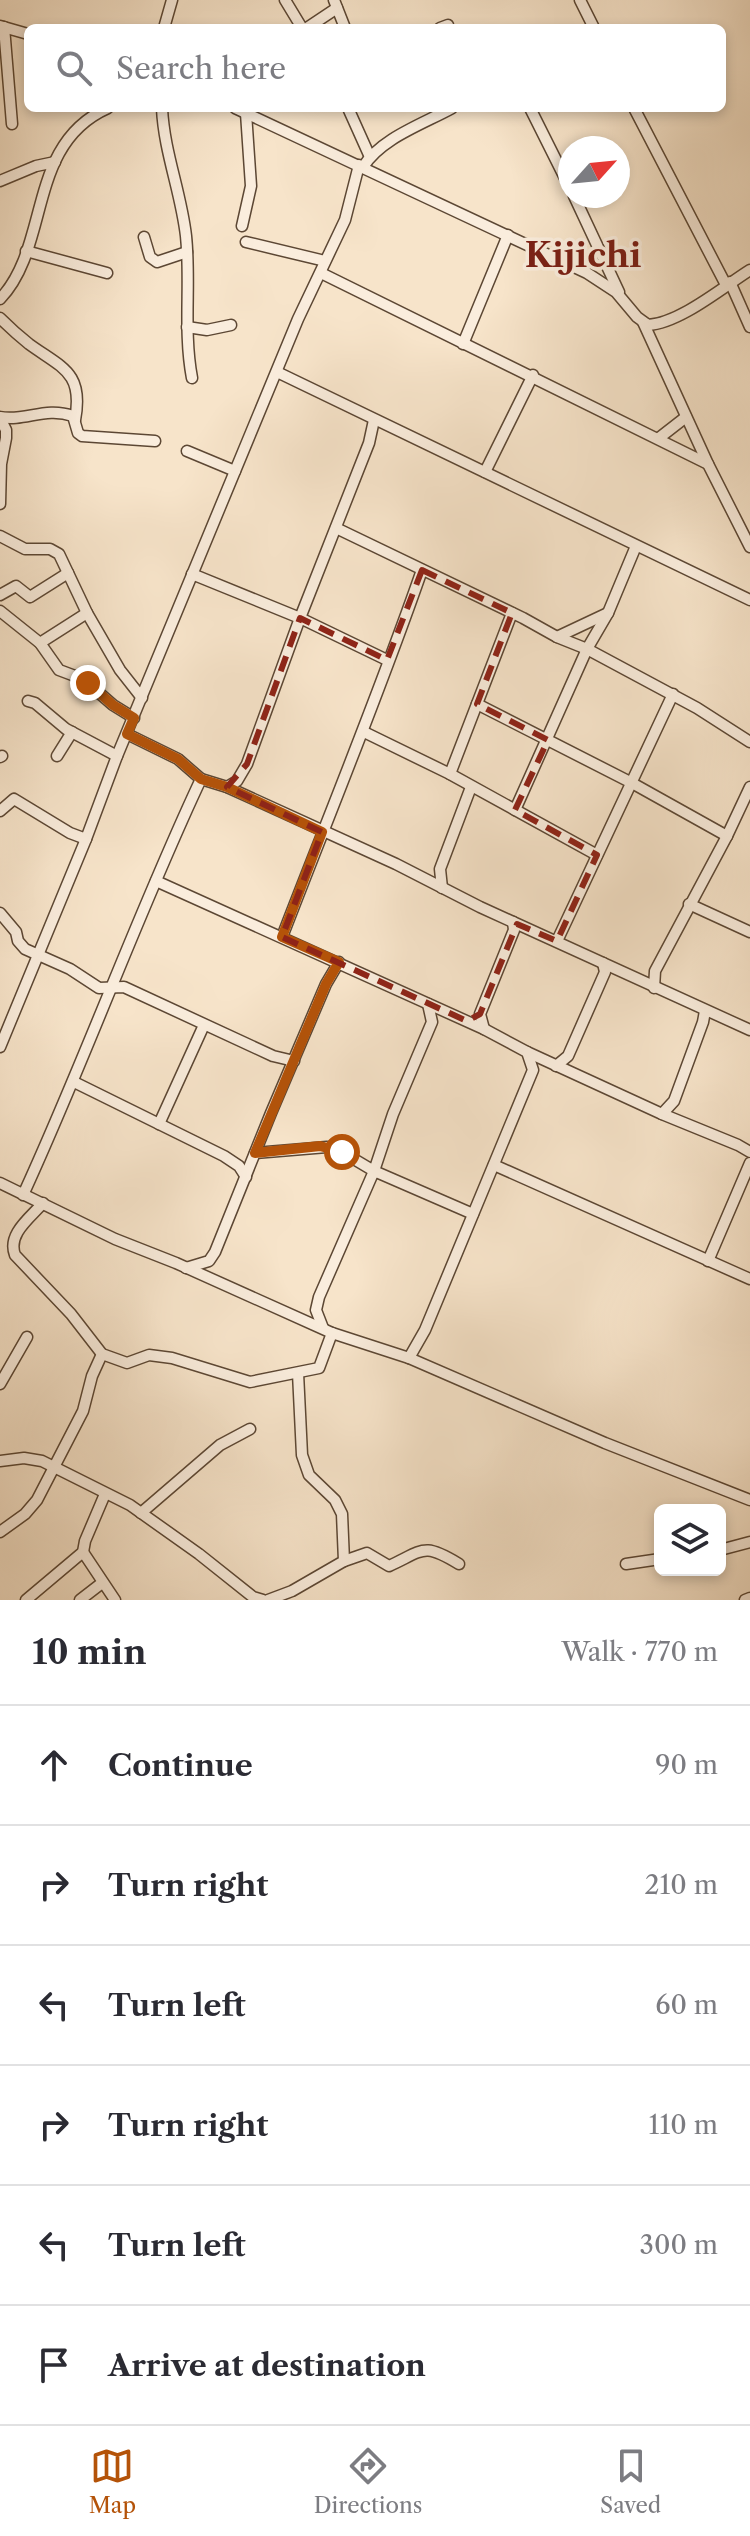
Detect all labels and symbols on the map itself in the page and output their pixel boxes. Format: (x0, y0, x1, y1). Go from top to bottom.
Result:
north arrow (558, 136, 630, 208)
district label: Kijichi (525, 234, 641, 276)
route end (70, 665, 106, 701)
route start (324, 1134, 360, 1170)

